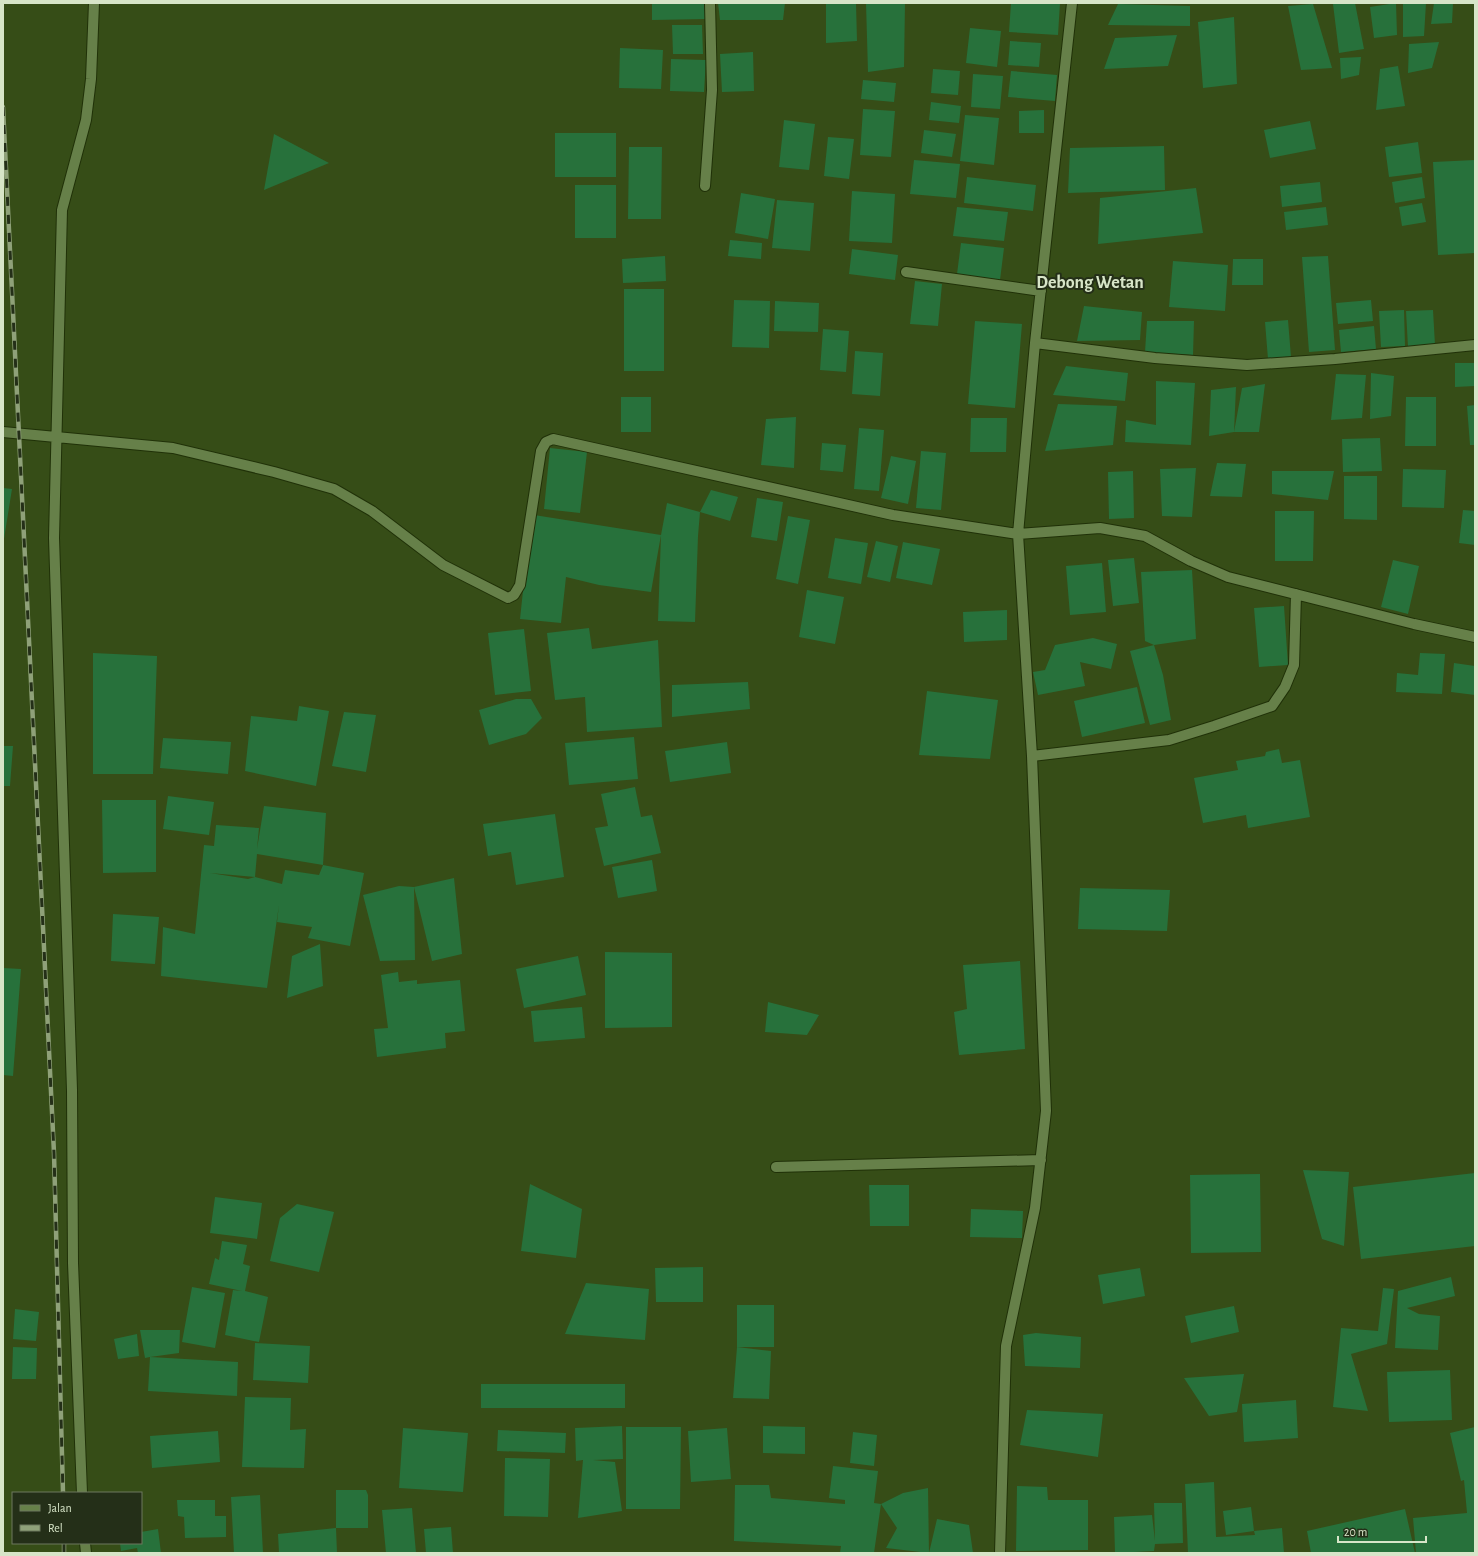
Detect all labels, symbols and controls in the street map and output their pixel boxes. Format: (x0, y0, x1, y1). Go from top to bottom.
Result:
district label: Debong Wetan (1036, 274, 1144, 292)
legend (12, 1492, 142, 1544)
text: Jalan (48, 1502, 72, 1514)
scale bar (1338, 1518, 1426, 1544)
text: Rel (48, 1522, 63, 1534)
text: 20 m (1344, 1526, 1367, 1538)

